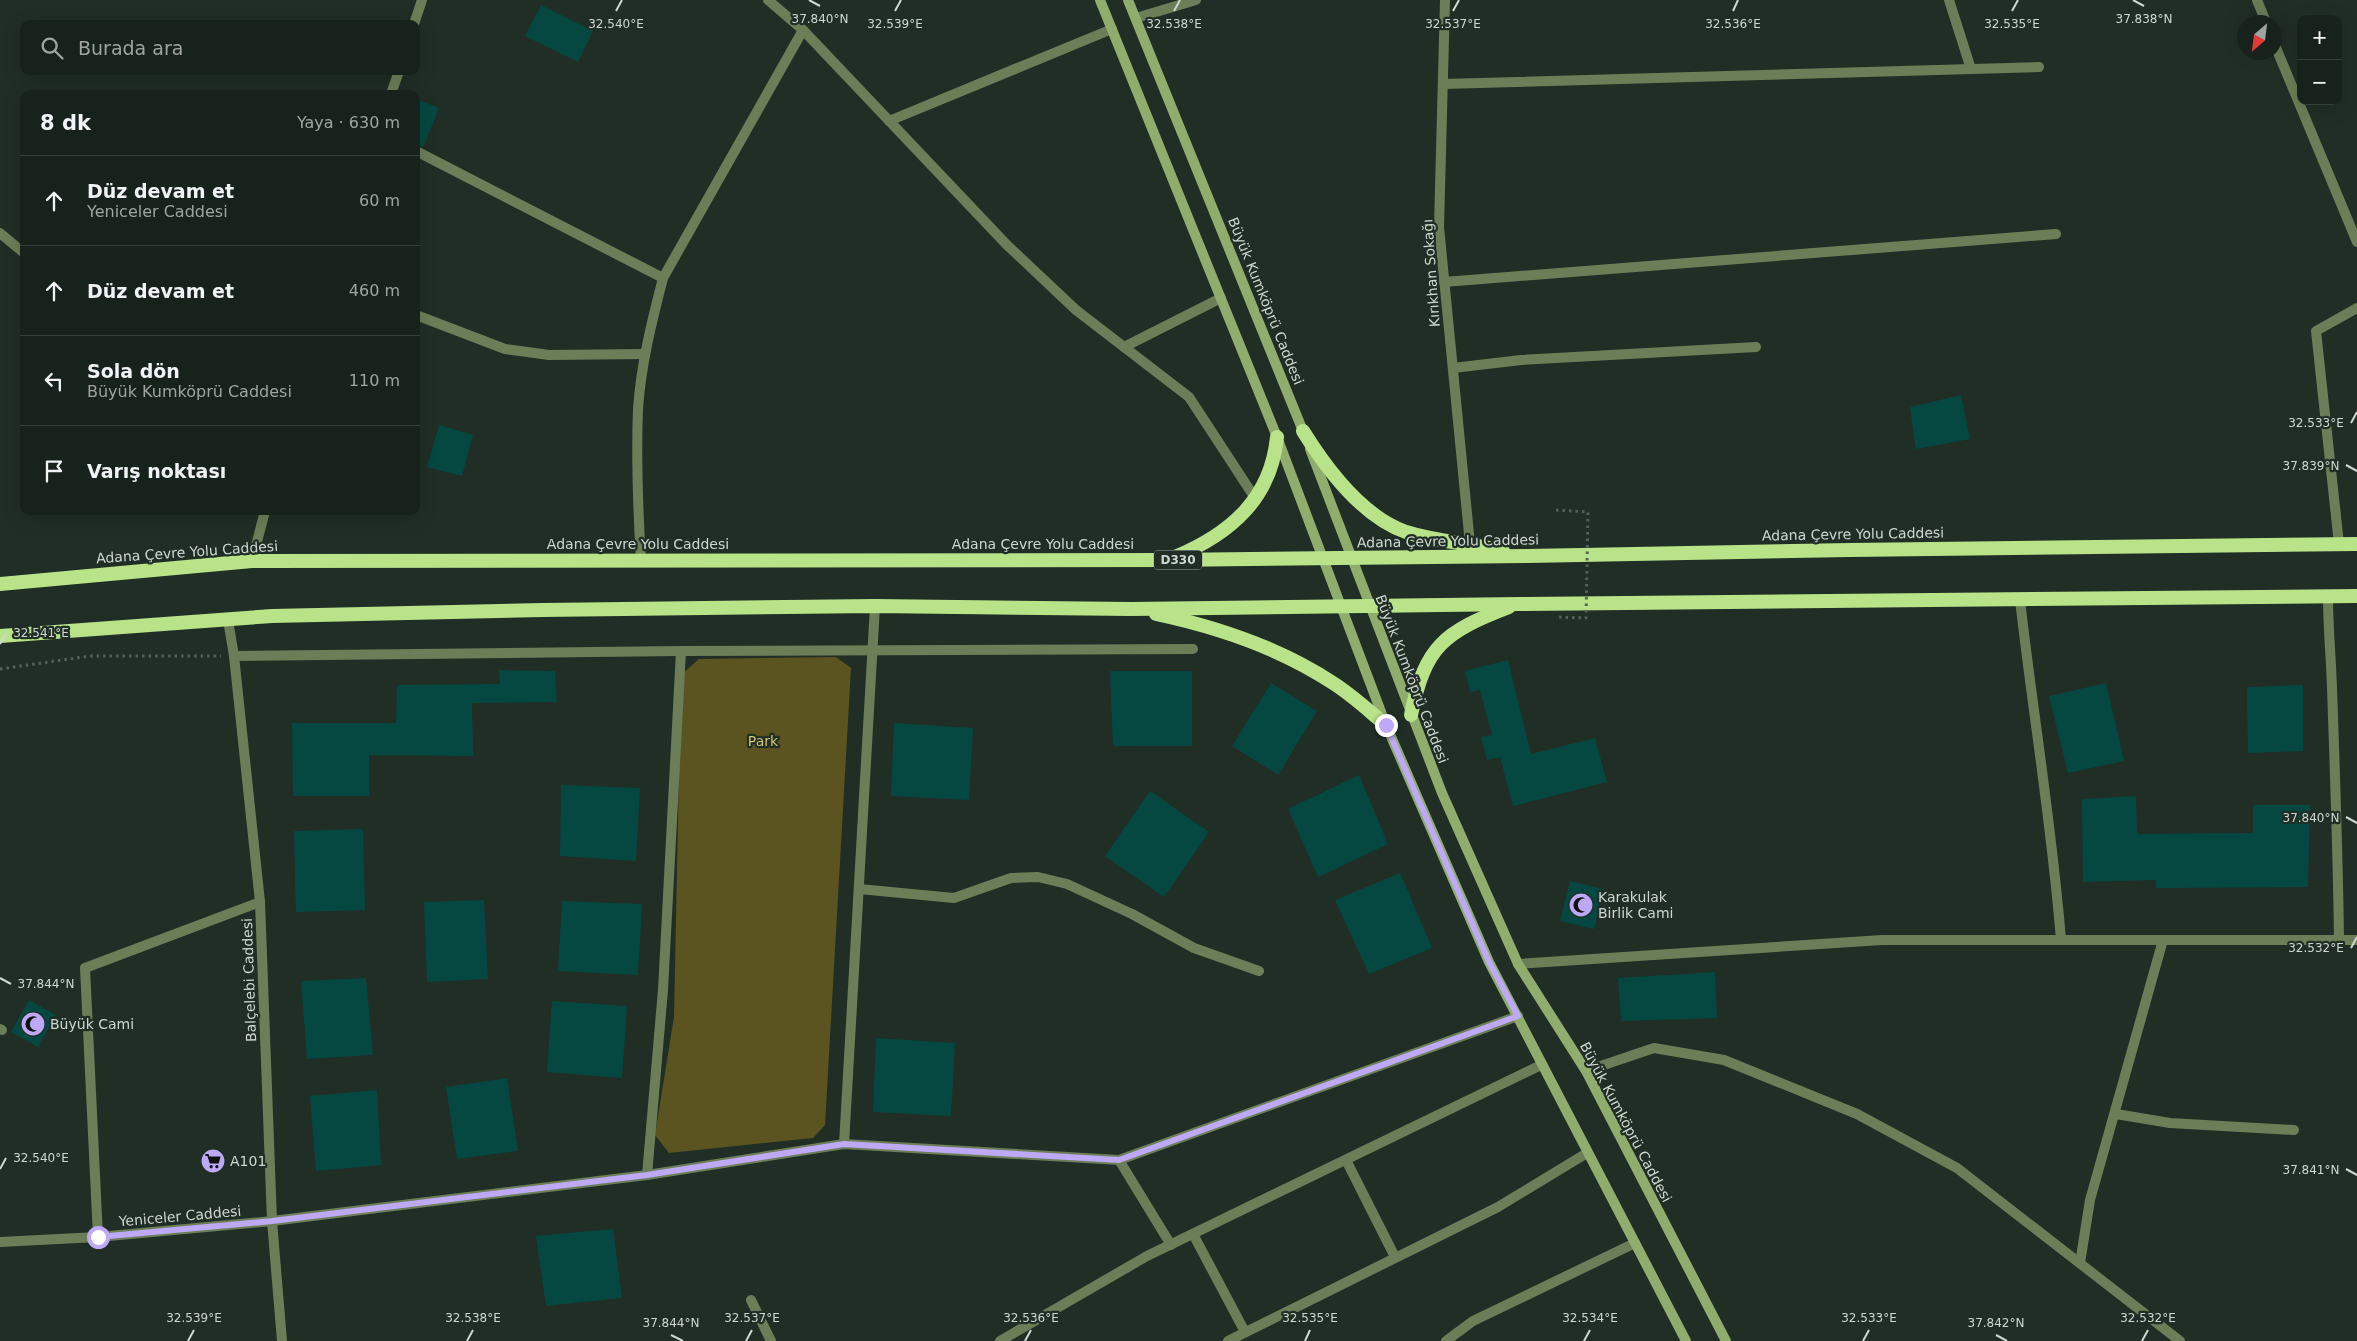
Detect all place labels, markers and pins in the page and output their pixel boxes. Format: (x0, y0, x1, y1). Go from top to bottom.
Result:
place label: Karakulak Birlik Cami (1598, 889, 1673, 921)
mosque icon: Karakulak Birlik Cami (1568, 892, 1594, 918)
mosque icon: Büyük Cami (20, 1011, 46, 1037)
place label: Büyük Cami (50, 1016, 134, 1032)
supermarket icon: A101 (200, 1148, 226, 1174)
place label: A101 (230, 1153, 266, 1169)

